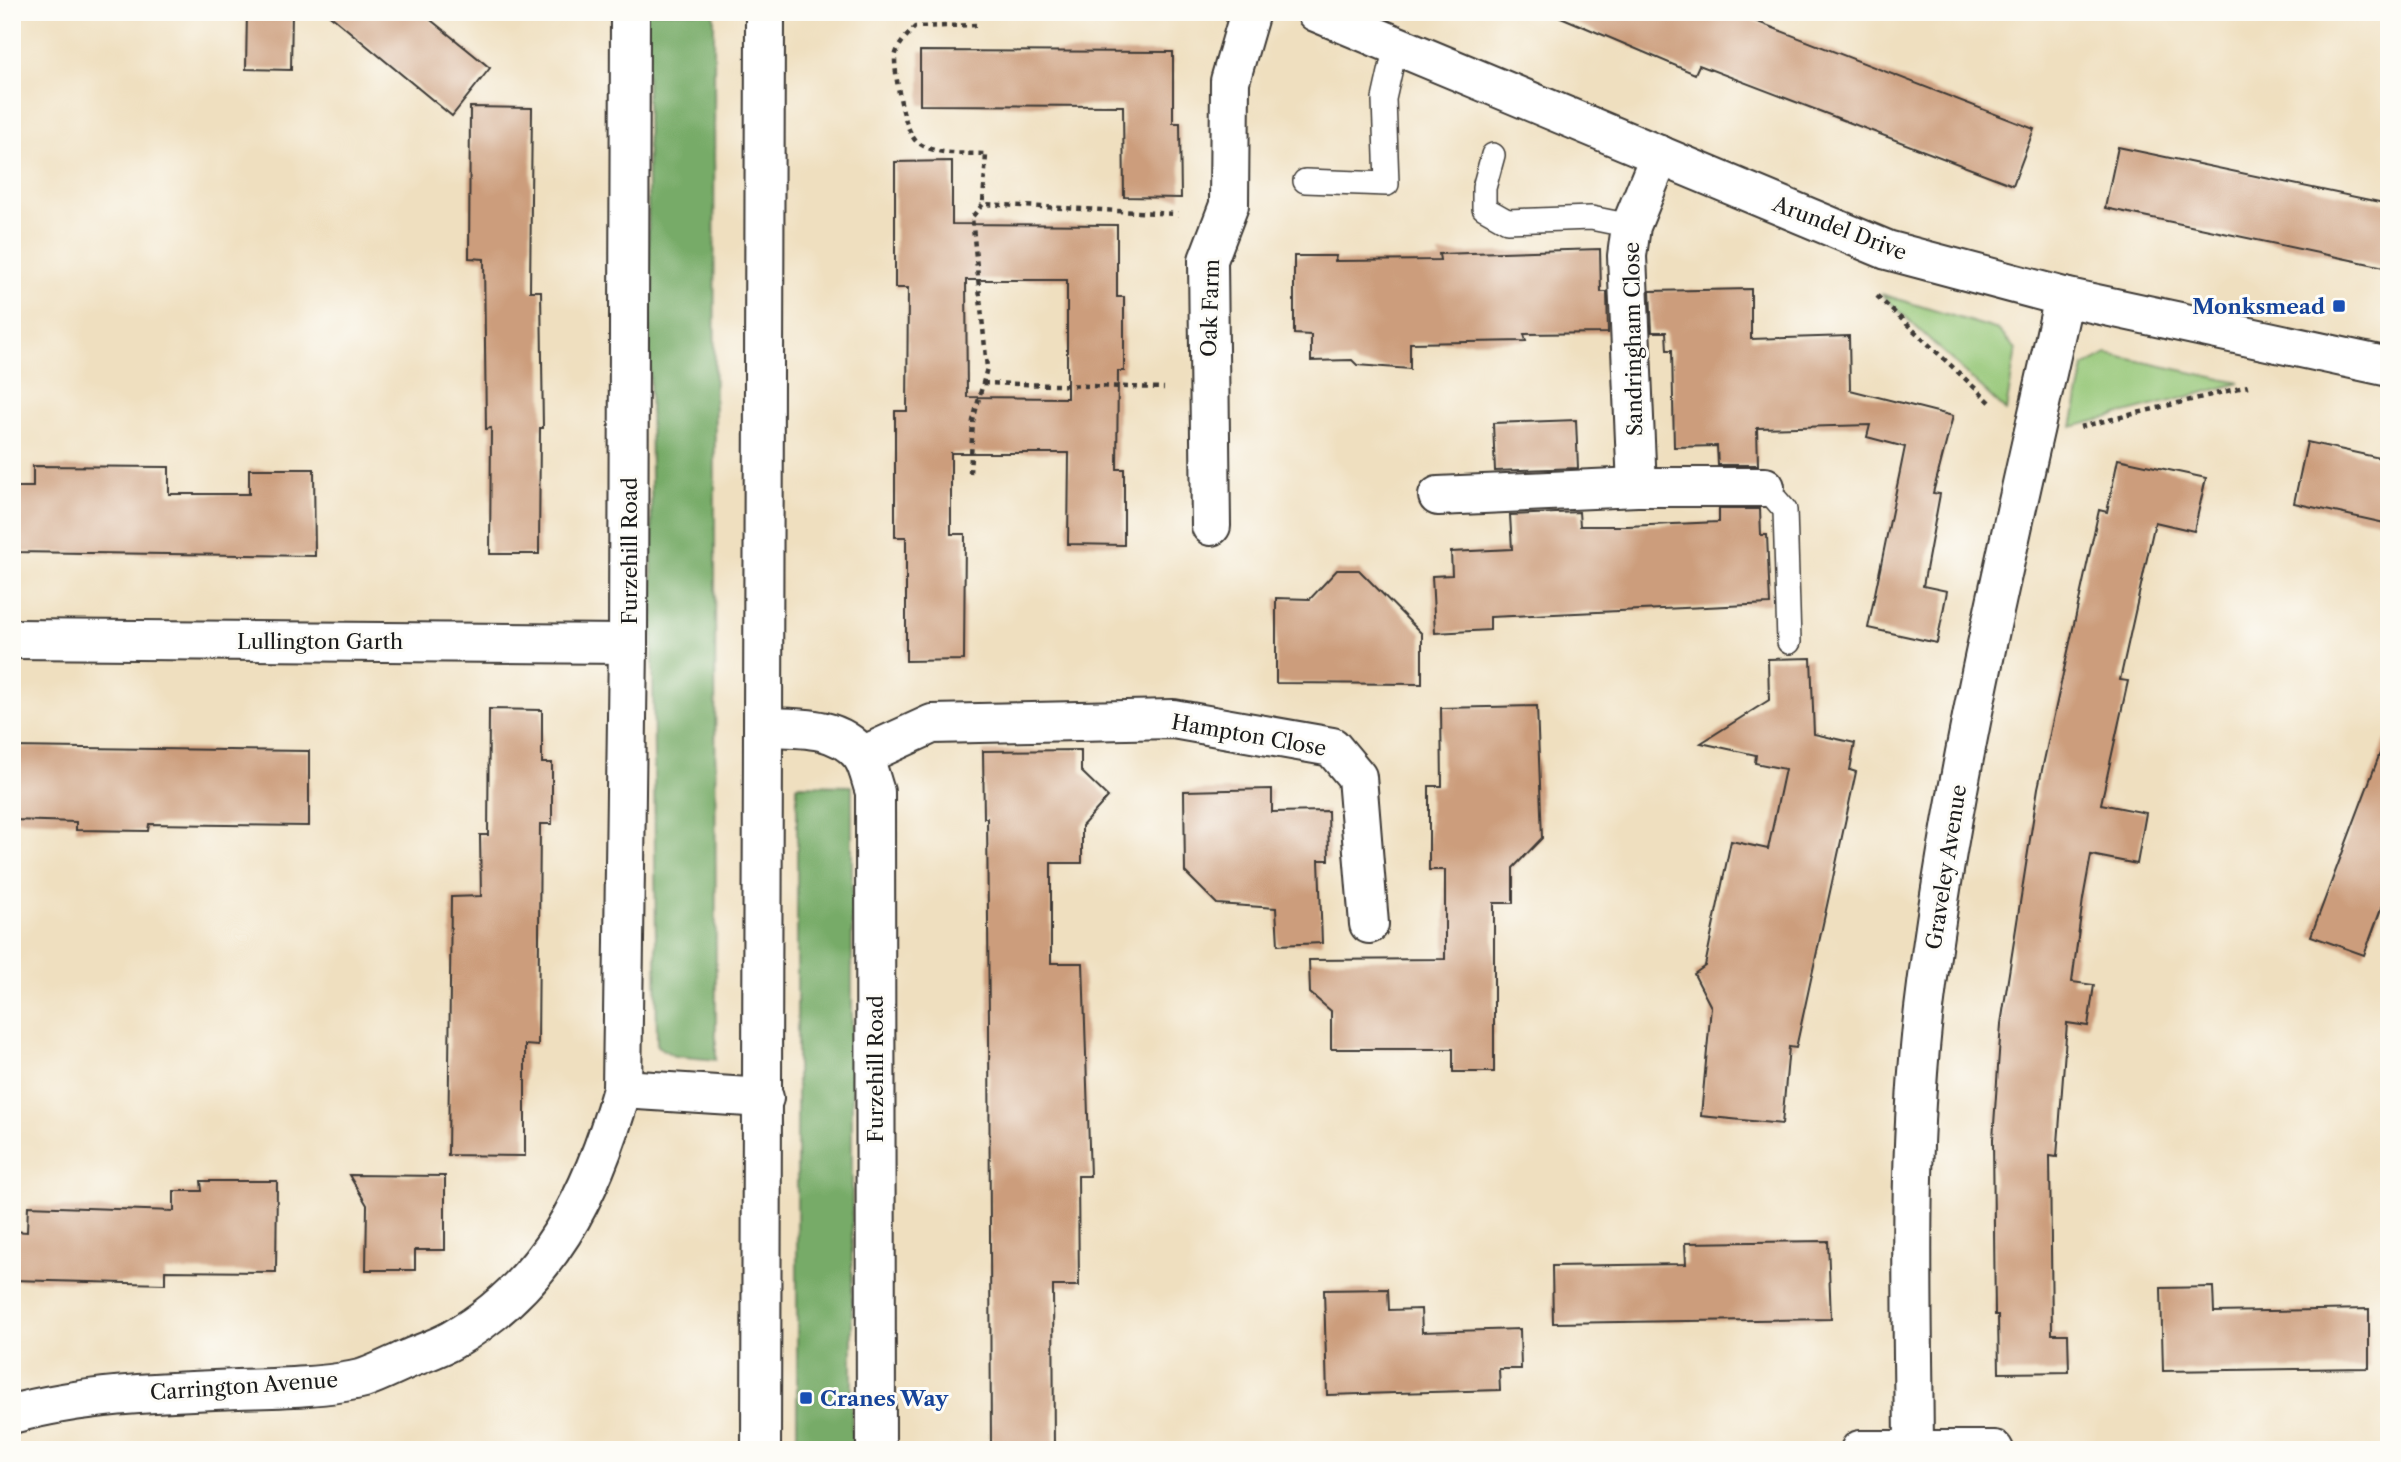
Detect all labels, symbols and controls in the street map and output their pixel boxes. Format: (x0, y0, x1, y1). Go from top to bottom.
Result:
street label: Arundel Drive (1769, 191, 1911, 265)
street label: Sandringham Close (1619, 242, 1647, 436)
street label: Oak Farm (1196, 258, 1224, 358)
place label: Monksmead (2192, 294, 2325, 319)
marker: Monksmead (2331, 298, 2347, 314)
street label: Furzehill Road (617, 477, 642, 625)
street label: Lullington Garth (237, 629, 403, 654)
street label: Hampton Close (1170, 709, 1328, 761)
street label: Graveley Avenue (1921, 783, 1971, 951)
street label: Furzehill Road (863, 995, 888, 1143)
street label: Carrington Avenue (149, 1367, 339, 1405)
place label: Cranes Way (820, 1386, 949, 1411)
marker: Cranes Way (798, 1390, 814, 1406)

